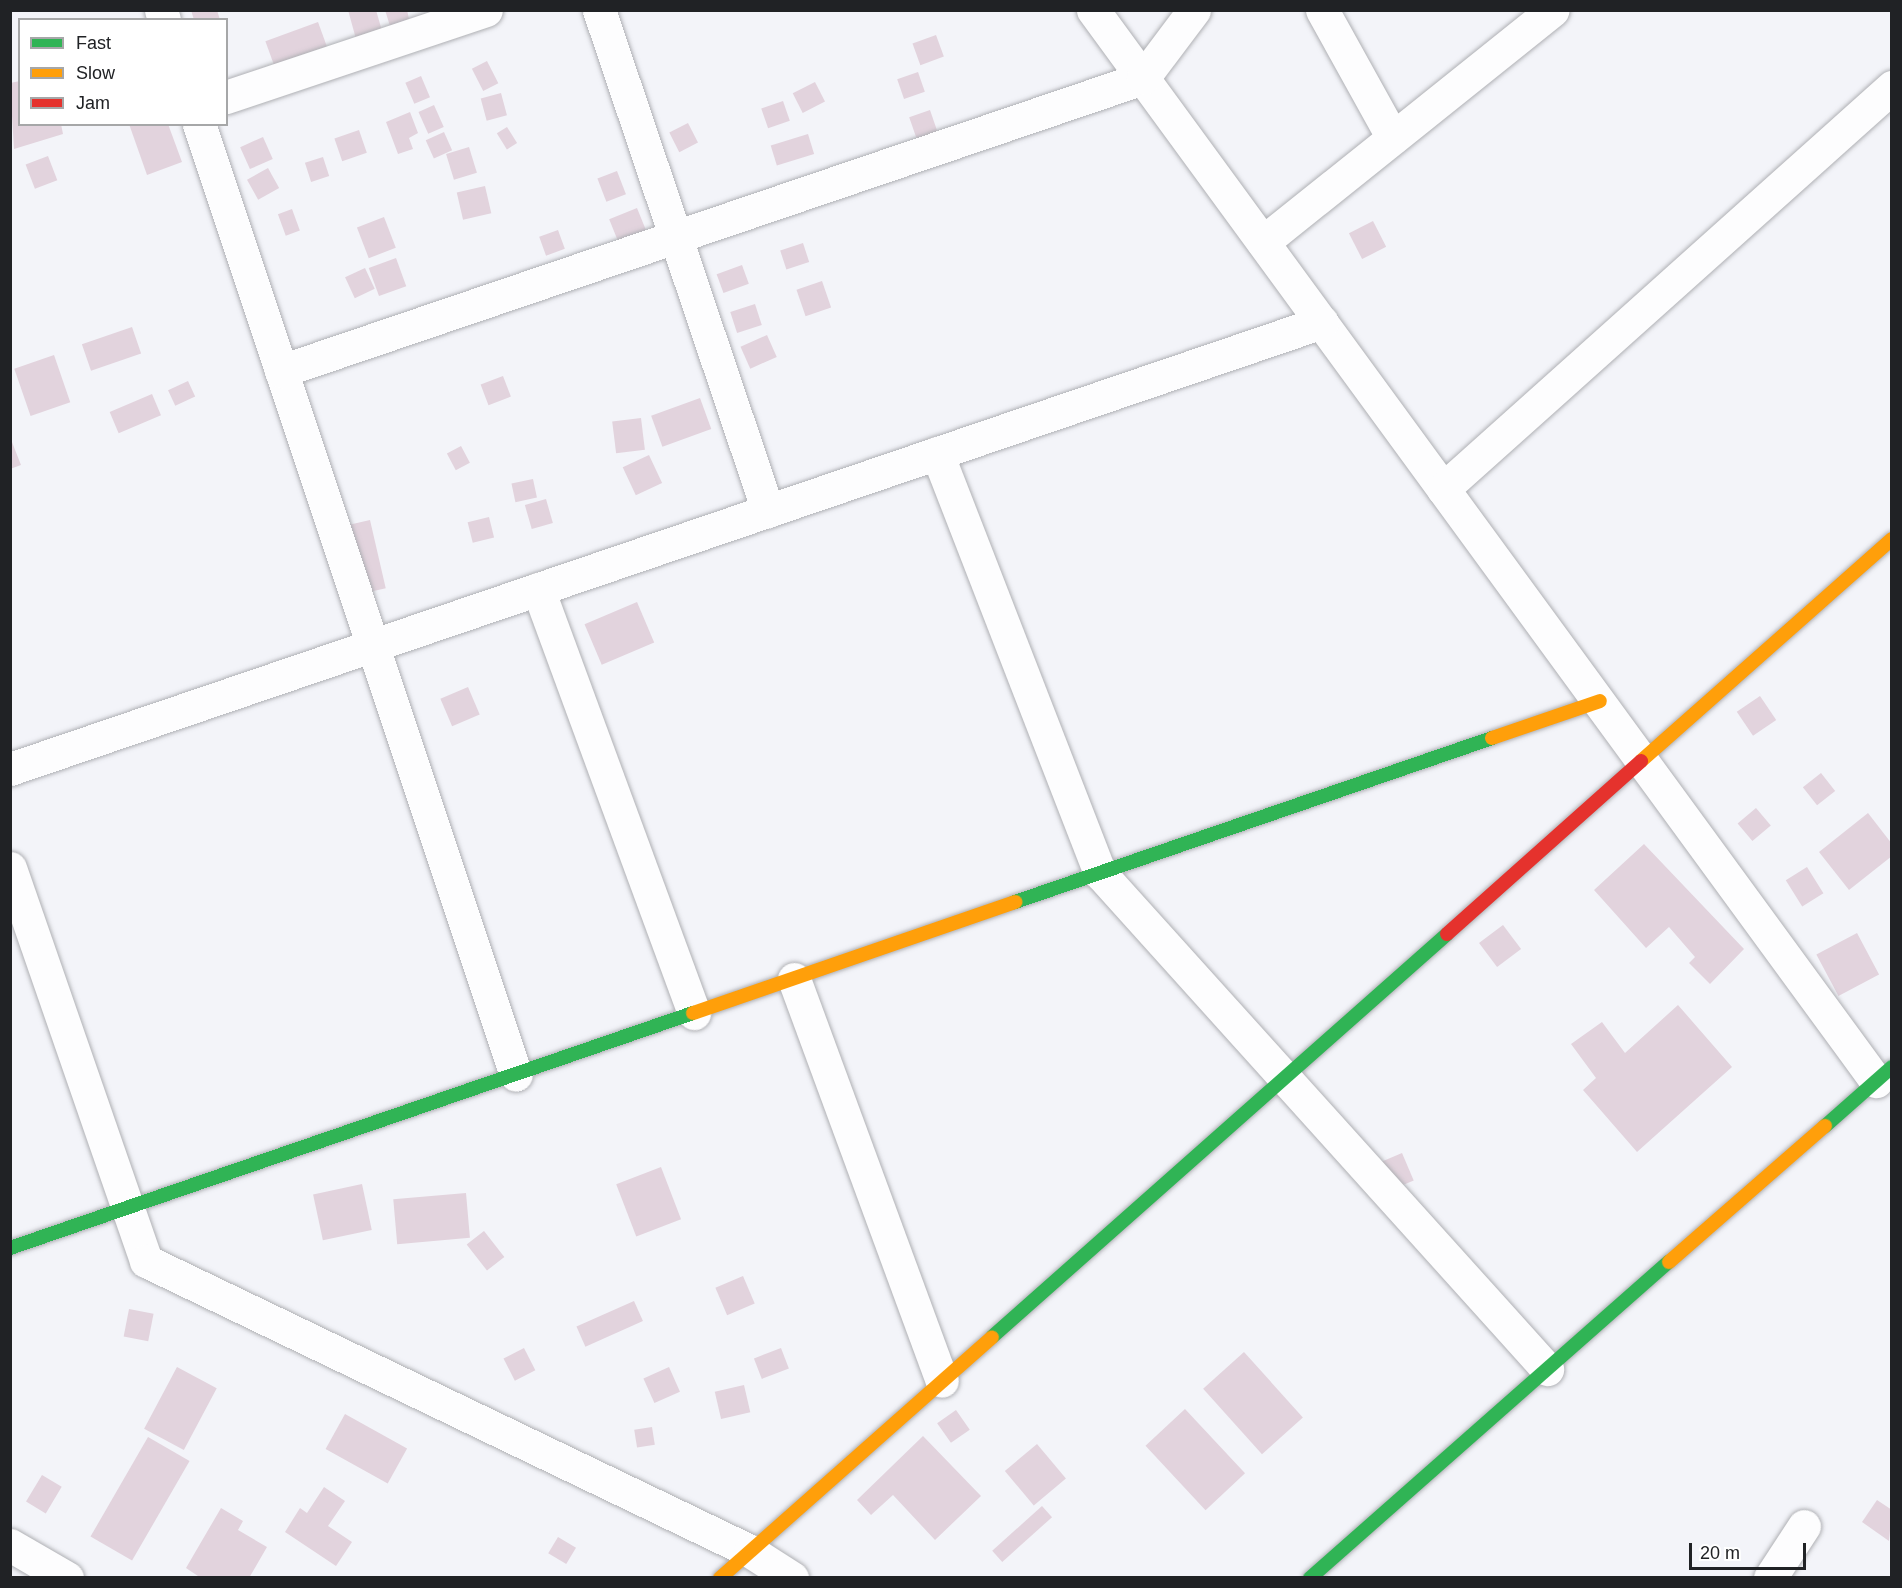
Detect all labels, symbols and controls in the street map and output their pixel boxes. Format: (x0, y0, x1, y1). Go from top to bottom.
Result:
legend (18, 18, 228, 126)
text: Fast (76, 33, 111, 53)
text: Slow (76, 63, 115, 83)
text: Jam (76, 93, 110, 113)
scale bar (1692, 1531, 1809, 1569)
text: 20 m (1700, 1543, 1740, 1563)

